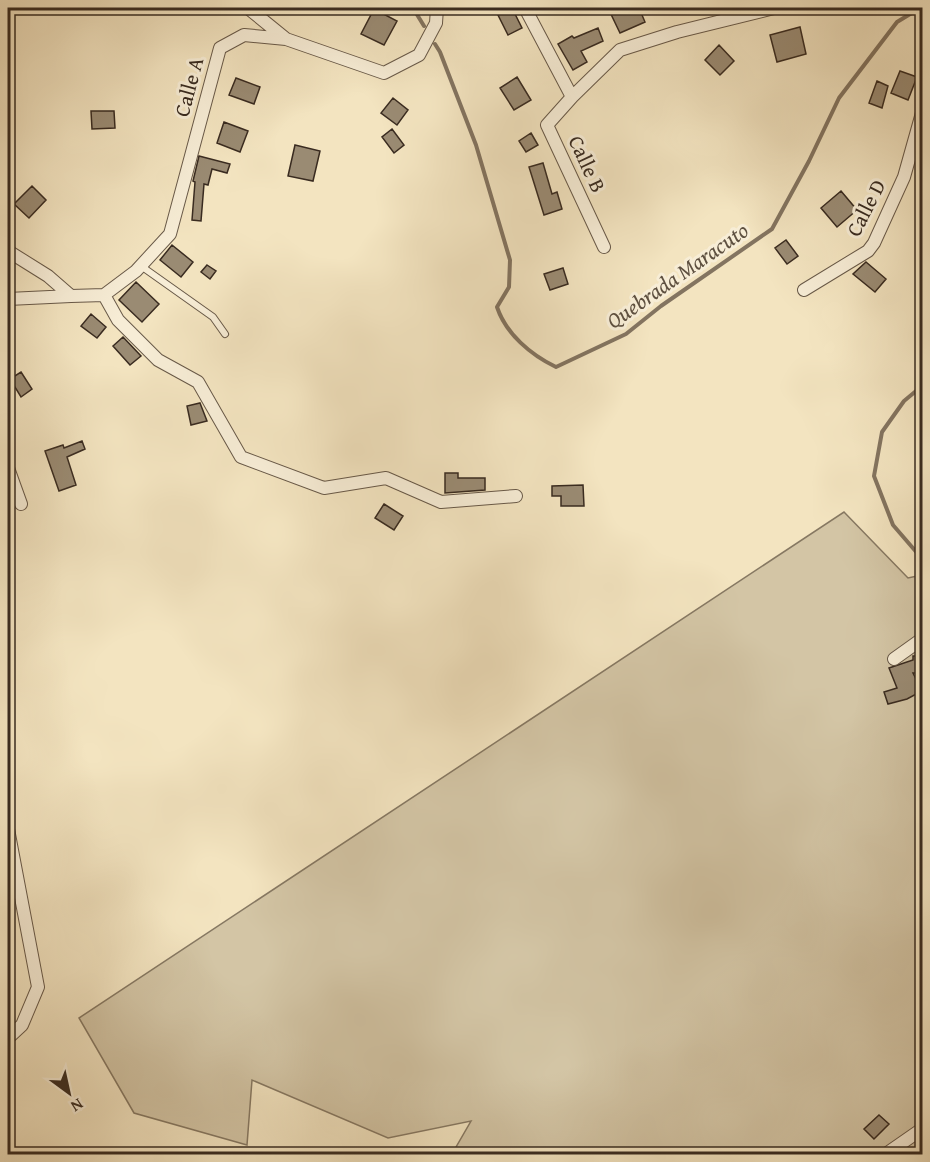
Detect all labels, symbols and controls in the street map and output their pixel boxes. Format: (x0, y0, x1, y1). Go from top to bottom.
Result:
street label: Calle A (166, 53, 211, 120)
street label: Calle B (561, 130, 614, 197)
street label: Calle D (838, 174, 893, 242)
water label: Quebrada Maracuto (600, 214, 754, 336)
north arrow (39, 1063, 99, 1123)
text: N (66, 1093, 88, 1119)

